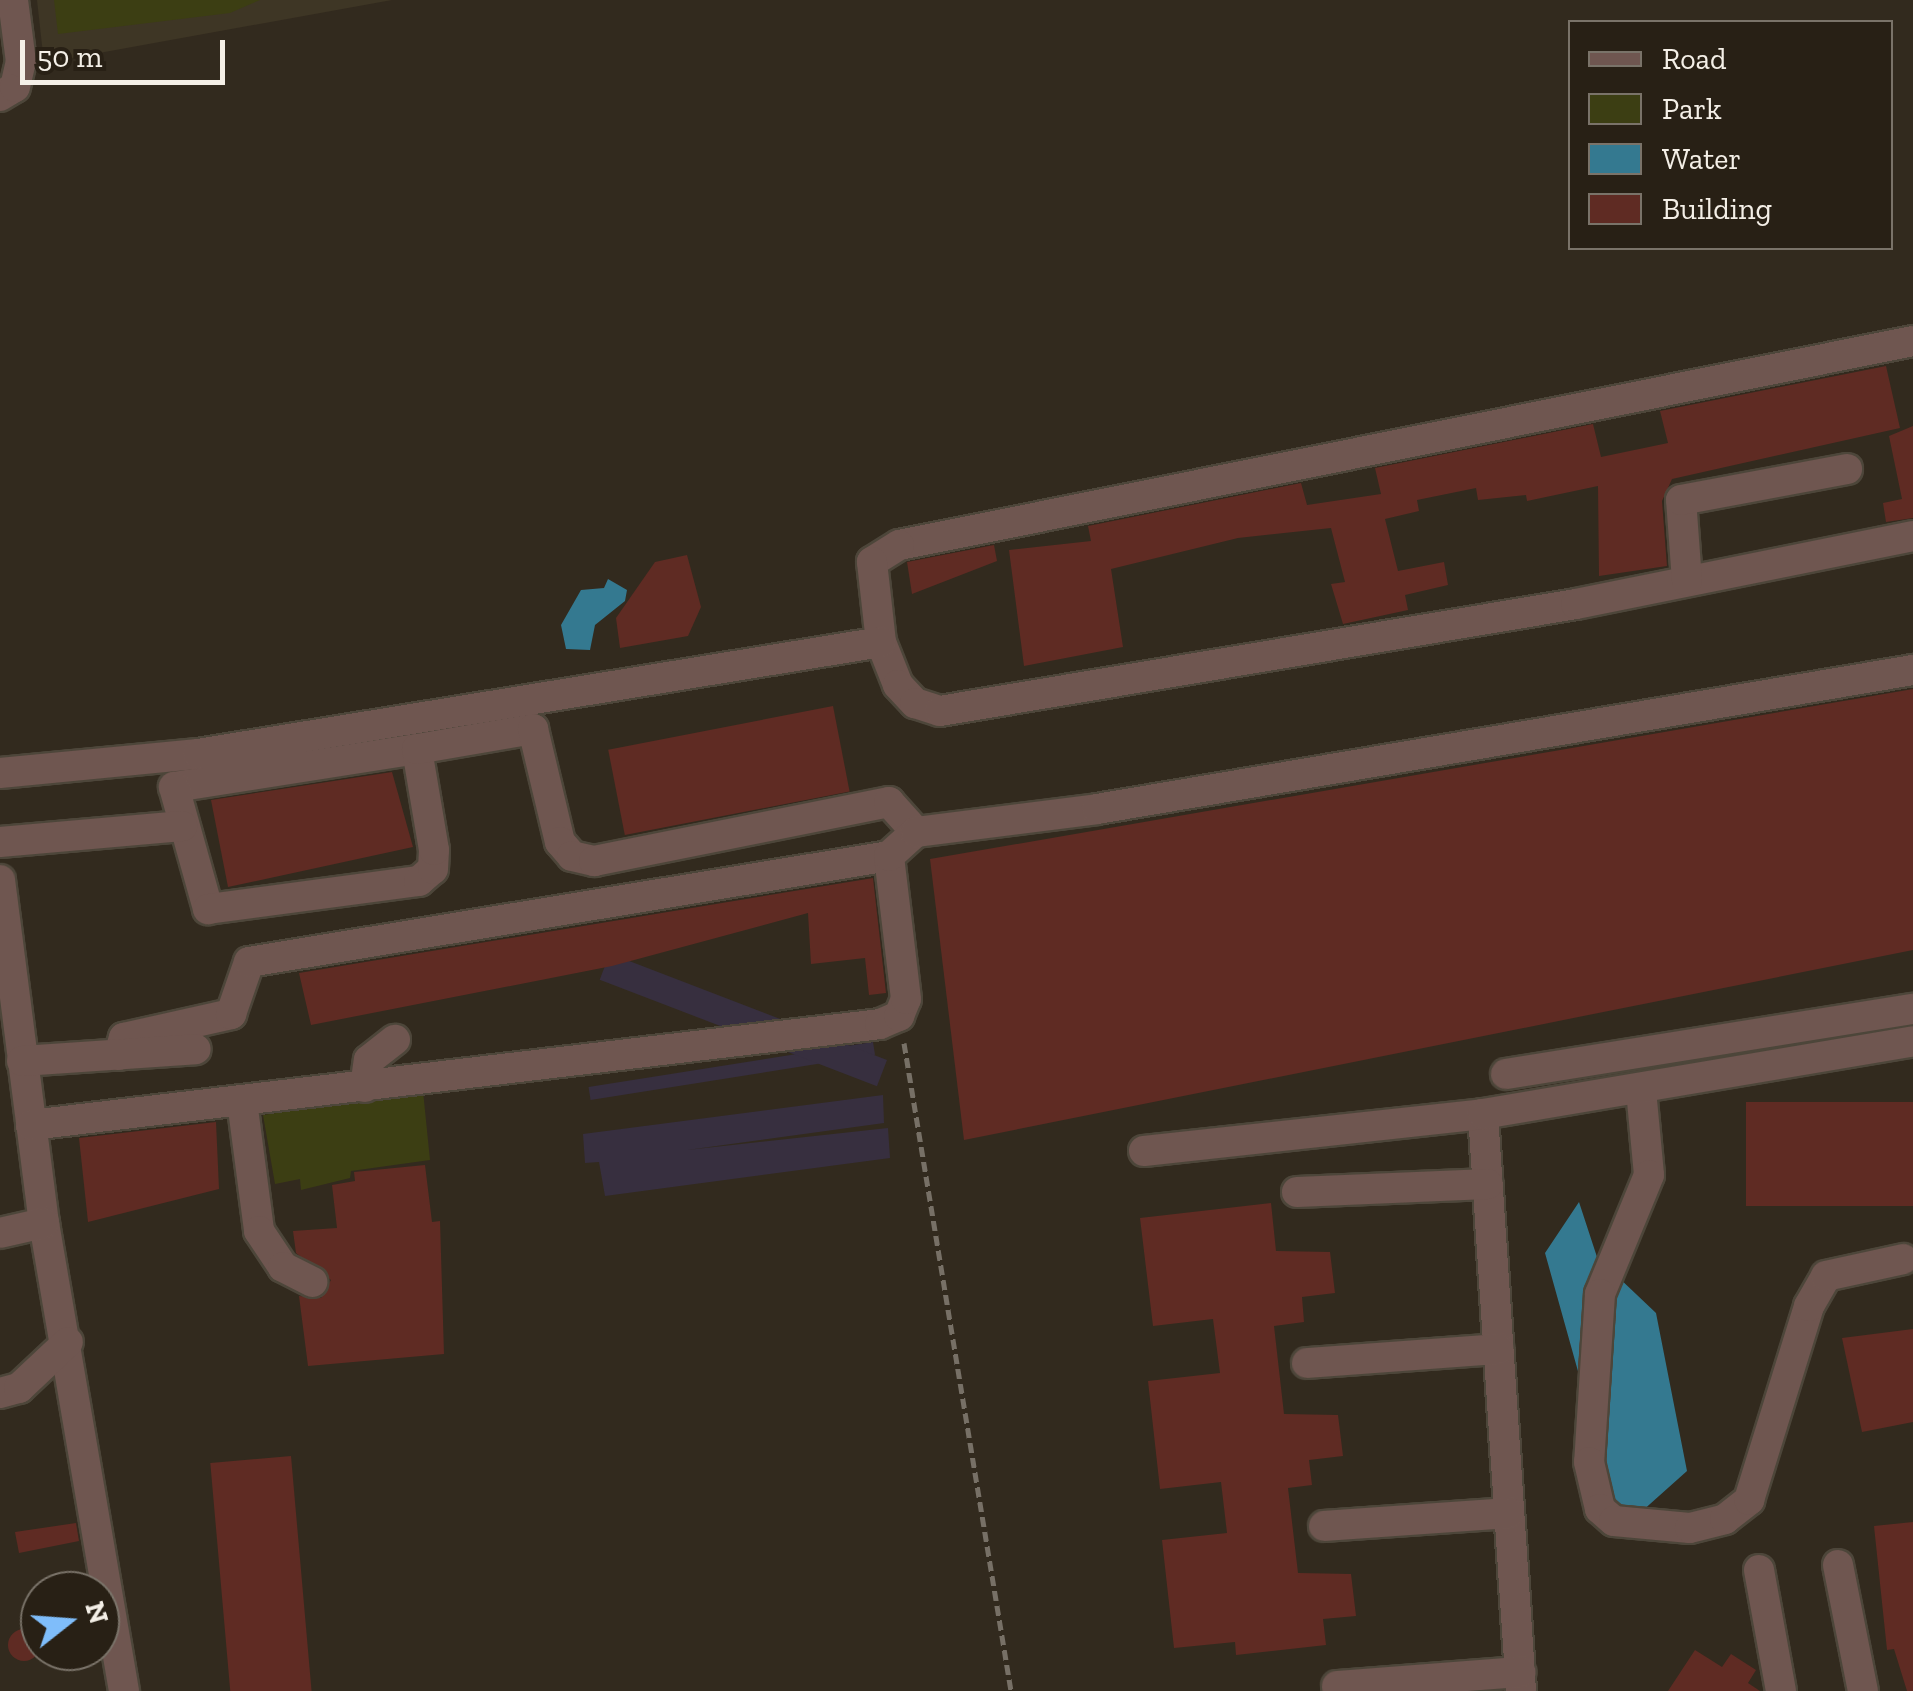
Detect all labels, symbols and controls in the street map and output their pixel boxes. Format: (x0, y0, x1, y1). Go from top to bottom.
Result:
scale bar (25, 20, 230, 82)
legend (1568, 20, 1893, 250)
text: 50 m (37, 39, 102, 75)
text: Road (1662, 41, 1727, 77)
text: Park (1662, 91, 1722, 127)
text: Water (1662, 141, 1741, 177)
text: Building (1662, 191, 1772, 227)
north arrow (20, 1571, 120, 1671)
text: N (78, 1598, 116, 1628)

